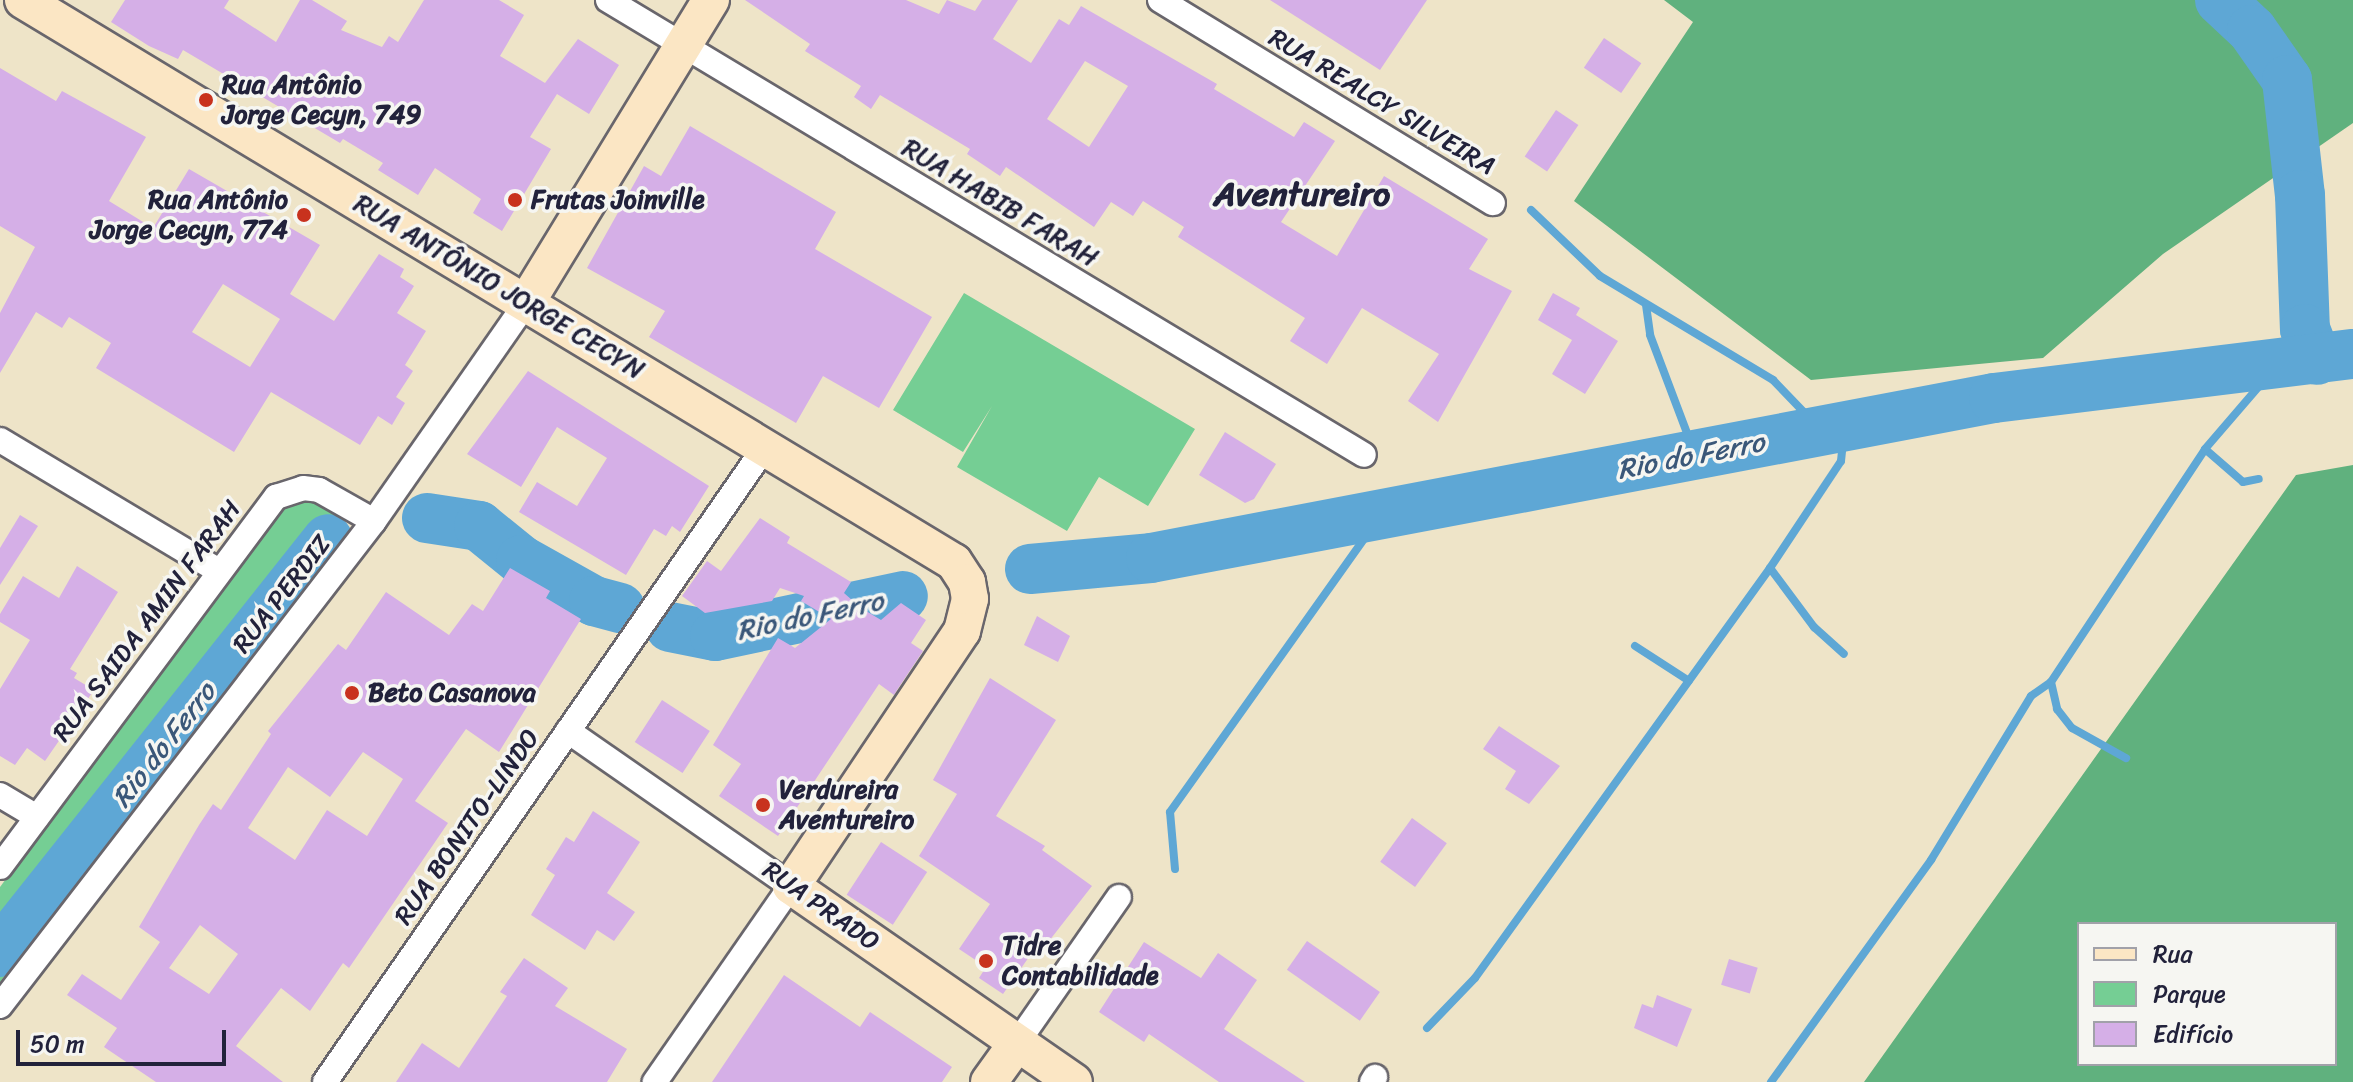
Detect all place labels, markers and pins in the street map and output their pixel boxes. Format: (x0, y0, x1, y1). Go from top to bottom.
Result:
place label: Rua Antônio Jorge Cecyn, 749 (222, 69, 422, 130)
marker: Rua Antônio Jorge Cecyn, 749 (197, 91, 215, 109)
place label: Rua Antônio Jorge Cecyn, 774 (89, 184, 288, 246)
place label: Frutas Joinville (531, 184, 706, 216)
marker: Frutas Joinville (506, 191, 524, 209)
marker: Rua Antônio Jorge Cecyn, 774 (295, 206, 313, 224)
place label: Beto Casanova (368, 677, 535, 709)
marker: Beto Casanova (343, 684, 361, 702)
place label: Verdureira Aventureiro (779, 774, 914, 836)
marker: Verdureira Aventureiro (754, 796, 772, 814)
place label: Tidre Contabilidade (1002, 930, 1158, 992)
marker: Tidre Contabilidade (977, 952, 995, 970)

